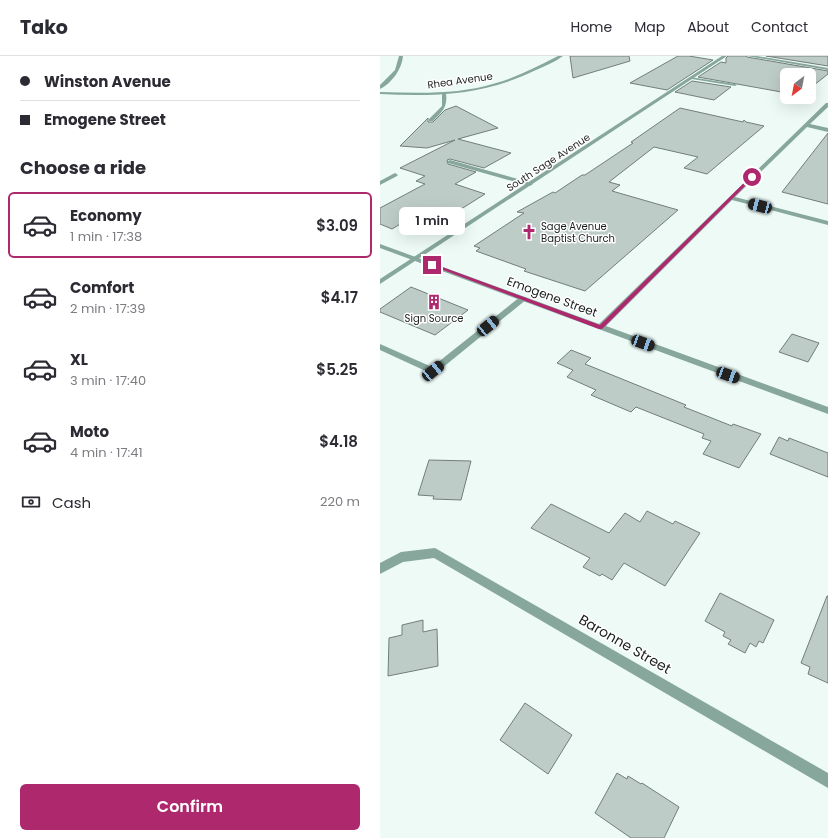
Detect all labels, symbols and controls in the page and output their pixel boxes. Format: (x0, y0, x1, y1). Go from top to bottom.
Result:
text: Tako (20, 14, 68, 41)
text: Home (570, 17, 612, 37)
text: Map (634, 17, 665, 37)
text: About (687, 17, 729, 37)
text: Contact (751, 17, 808, 37)
street label: Rhea Avenue (427, 68, 494, 92)
north arrow (780, 68, 816, 104)
map controls (780, 68, 816, 104)
text: Winston Avenue (44, 71, 171, 92)
text: Emogene Street (44, 109, 166, 130)
street label: South Sage Avenue (503, 130, 593, 195)
text: Choose a ride (20, 155, 146, 180)
route start (743, 168, 761, 186)
car (747, 197, 773, 215)
text: Economy (70, 205, 142, 226)
icon: car (22, 207, 58, 243)
callout: 1 min (399, 207, 465, 235)
text: 1 min (415, 211, 449, 230)
text: $3.09 (316, 215, 358, 236)
place label: Sage Avenue Baptist Church (541, 219, 615, 246)
church icon: Sage Avenue Baptist Church (520, 223, 538, 241)
text: 1 min · 17:38 (70, 227, 142, 246)
route end (423, 256, 441, 274)
street label: Emogene Street (505, 272, 600, 321)
text: Comfort (70, 277, 134, 298)
icon: car (22, 279, 58, 315)
text: $4.17 (321, 287, 358, 308)
building icon: Sign Source (425, 293, 443, 311)
text: 2 min · 17:39 (70, 299, 145, 318)
place label: Sign Source (405, 311, 463, 326)
car (475, 314, 501, 338)
car (630, 333, 656, 353)
text: XL (70, 349, 88, 370)
icon: car (22, 351, 58, 387)
text: $5.25 (316, 359, 358, 380)
car (420, 359, 446, 383)
car (715, 365, 741, 385)
text: 3 min · 17:40 (70, 371, 146, 390)
text: Moto (70, 421, 109, 442)
icon: car (22, 423, 58, 459)
text: $4.18 (319, 431, 358, 452)
text: 4 min · 17:41 (70, 443, 143, 462)
icon: cash (20, 491, 42, 513)
text: Cash (52, 492, 91, 513)
text: 220 m (320, 492, 360, 511)
street label: Baronne Street (575, 609, 675, 679)
button: Confirm (20, 784, 360, 830)

